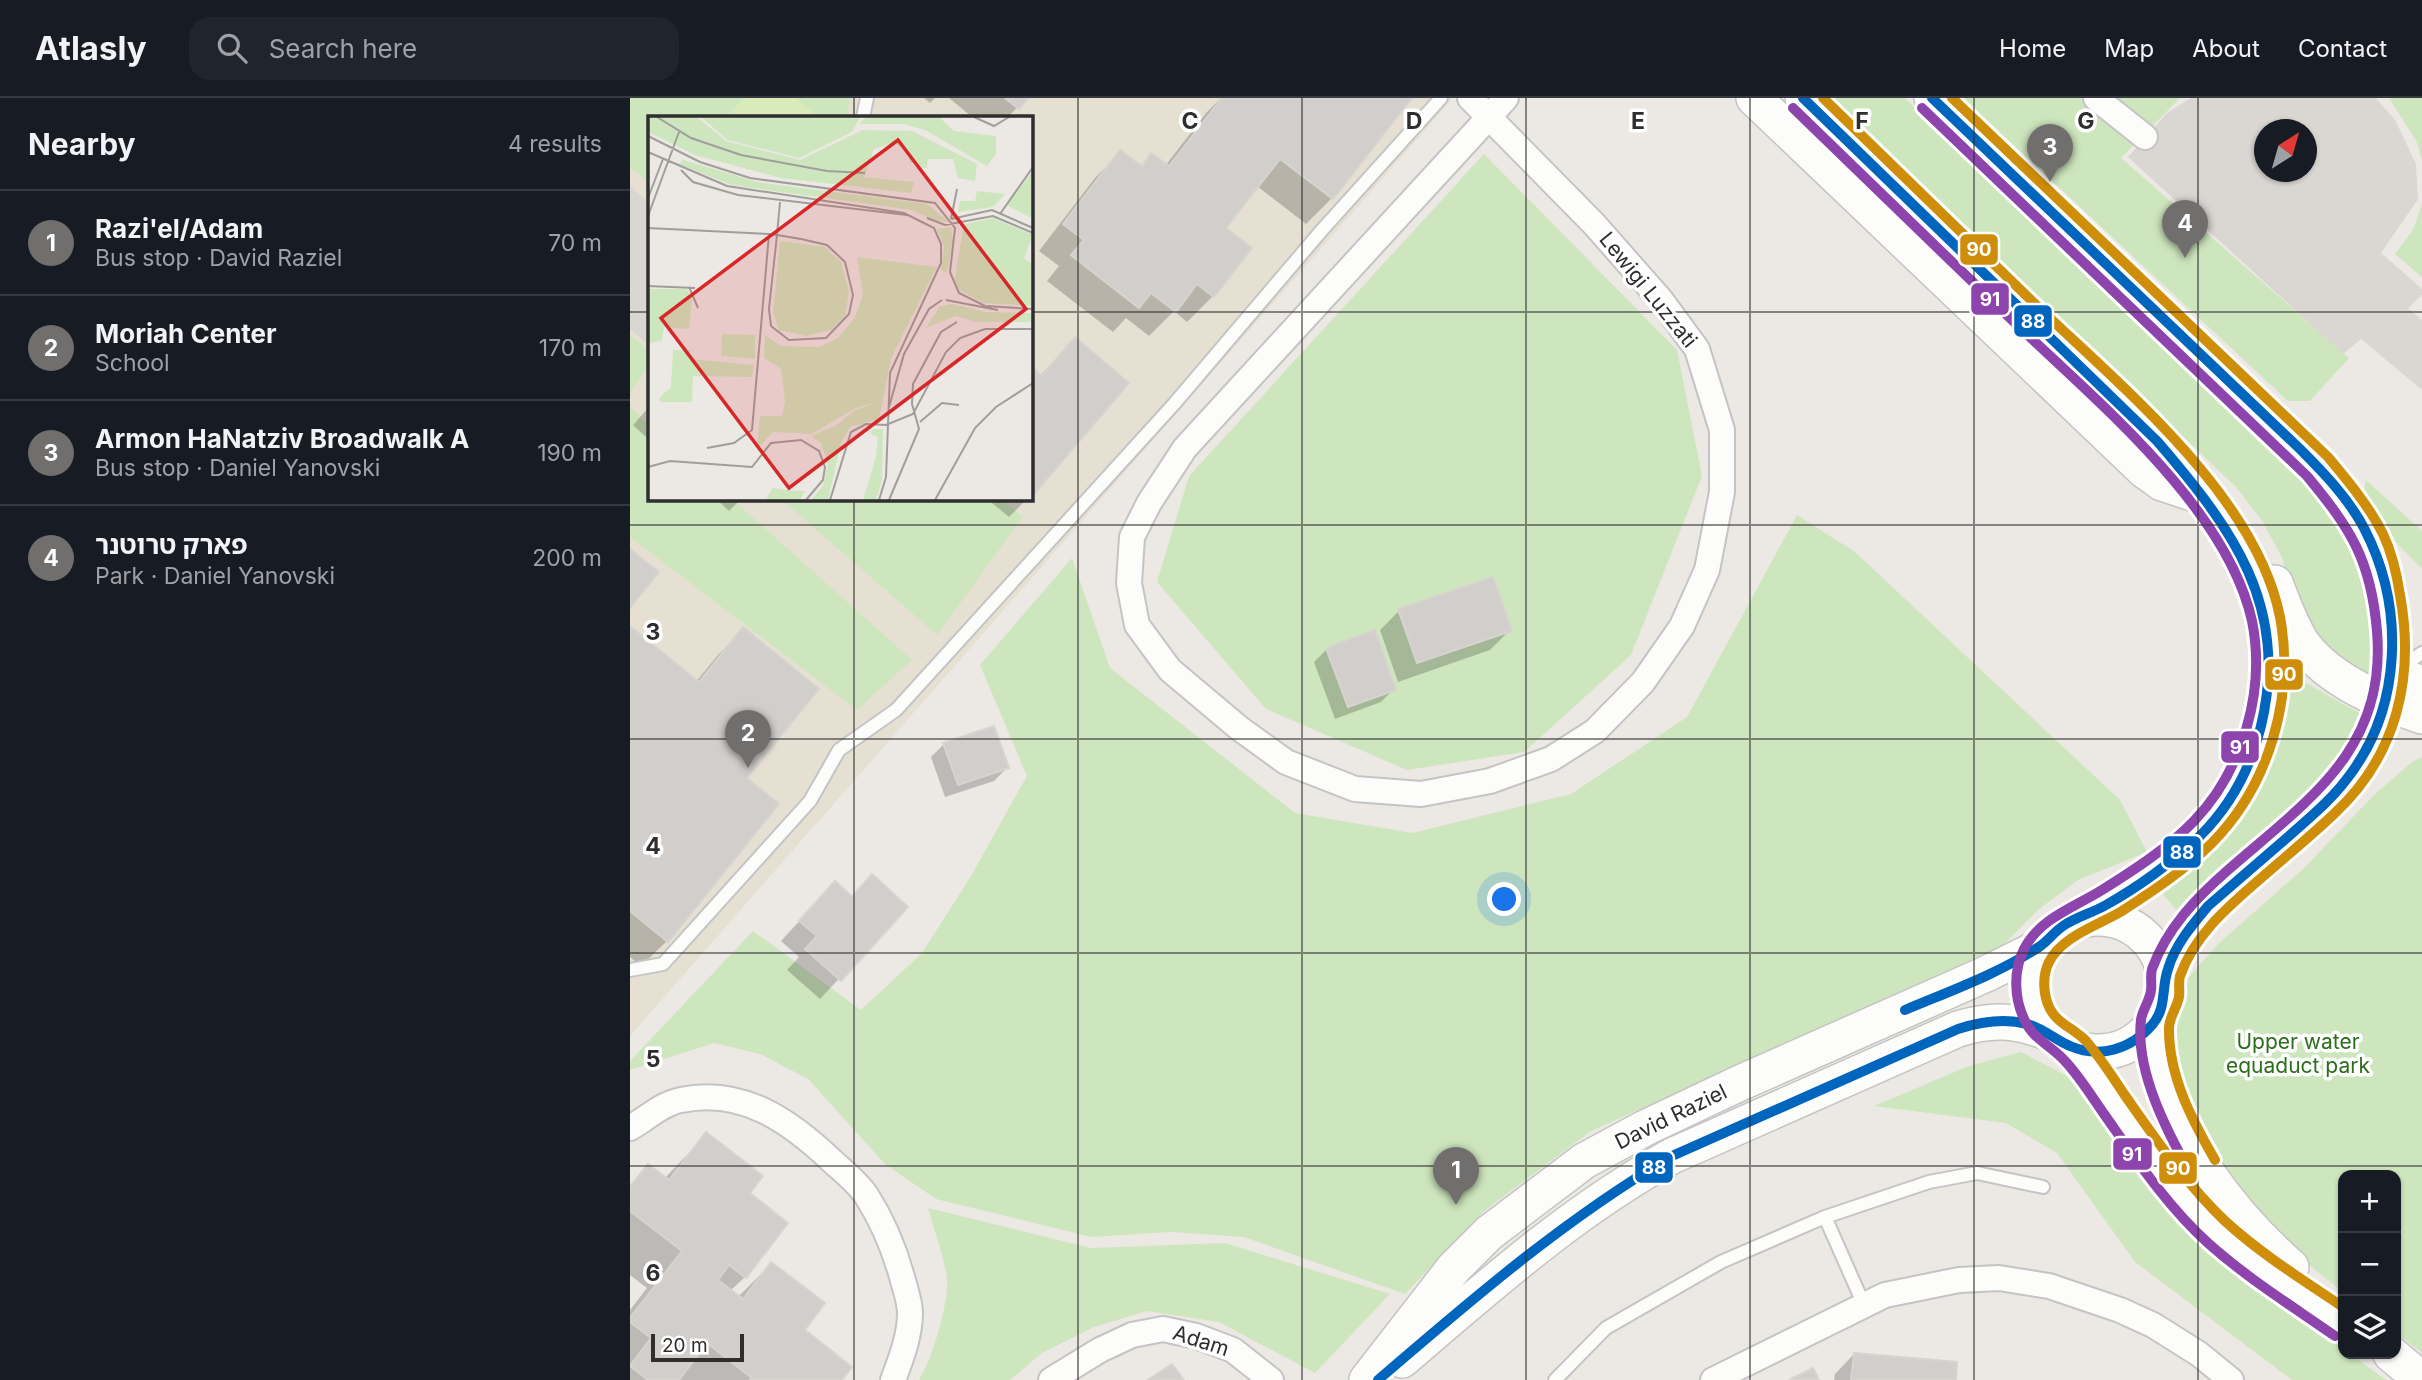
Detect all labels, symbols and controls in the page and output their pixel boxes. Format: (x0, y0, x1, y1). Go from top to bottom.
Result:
search box (189, 17, 679, 80)
text: Atlasly (35, 28, 147, 68)
icon: search (213, 29, 251, 67)
text: Search here (269, 33, 417, 64)
text: Home (1999, 34, 2066, 63)
text: Map (2104, 34, 2154, 63)
text: About (2192, 34, 2260, 63)
text: Contact (2298, 34, 2387, 63)
text: C (1181, 107, 1199, 135)
text: D (1406, 107, 1422, 135)
text: E (1631, 107, 1645, 135)
text: F (1855, 107, 1869, 135)
text: G (2077, 107, 2095, 135)
inset map (648, 116, 1032, 500)
north arrow (2254, 119, 2317, 182)
pin: 3 (2027, 124, 2073, 182)
text: Nearby (28, 126, 136, 162)
text: 4 results (508, 130, 602, 158)
pin: 4 (2162, 200, 2208, 258)
text: Razi'el/Adam (95, 213, 263, 244)
street label: Lewigi Luzzati (1594, 227, 1703, 352)
text: 1 (46, 229, 56, 257)
text: 70 m (548, 229, 602, 257)
line badge: 90 (1959, 233, 1999, 266)
text: 90 (1966, 238, 1992, 261)
text: Bus stop · David Raziel (95, 244, 342, 272)
line badge: 91 (1970, 282, 2010, 316)
text: 91 (1980, 288, 2000, 311)
line badge: 88 (2013, 304, 2053, 338)
text: 88 (2021, 310, 2045, 333)
text: Moriah Center (95, 318, 277, 349)
text: 2 (44, 334, 58, 362)
text: 170 m (539, 334, 602, 362)
text: School (95, 349, 170, 377)
text: Armon HaNatziv Broadwalk A (95, 423, 470, 454)
text: 3 (44, 439, 58, 467)
text: 190 m (537, 439, 602, 467)
text: Bus stop · Daniel Yanovski (95, 454, 380, 482)
text: פארק טרוטנר (95, 529, 248, 560)
text: 4 (43, 544, 59, 572)
text: 200 m (532, 544, 602, 572)
text: Park · Daniel Yanovski (95, 562, 335, 590)
text: 3 (646, 618, 660, 646)
line badge: 90 (2264, 658, 2304, 691)
text: 90 (2271, 663, 2297, 686)
pin: 2 (725, 710, 771, 768)
line badge: 91 (2220, 730, 2260, 764)
text: 91 (2230, 736, 2250, 759)
text: 4 (645, 832, 661, 860)
line badge: 88 (2162, 835, 2202, 869)
text: 88 (2170, 841, 2194, 864)
your location (1487, 882, 1521, 916)
park label: Upper water equaduct park (2226, 1029, 2370, 1078)
text: 5 (646, 1045, 660, 1073)
street label: David Raziel (1611, 1079, 1731, 1154)
line badge: 91 (2112, 1137, 2153, 1171)
text: 91 (2122, 1143, 2142, 1166)
pin: 1 (1433, 1147, 1479, 1205)
line badge: 88 (1634, 1151, 1674, 1184)
line badge: 90 (2158, 1151, 2198, 1185)
text: 88 (1642, 1156, 1666, 1179)
text: 90 (2165, 1157, 2191, 1180)
map controls (2338, 1170, 2401, 1359)
button: + (2338, 1170, 2401, 1233)
button: − (2338, 1233, 2401, 1296)
text: 6 (646, 1259, 660, 1287)
button: layers (2338, 1296, 2401, 1359)
street label: Adam (1170, 1320, 1232, 1361)
scale bar (651, 1331, 744, 1363)
text: 20 m (662, 1334, 708, 1357)

